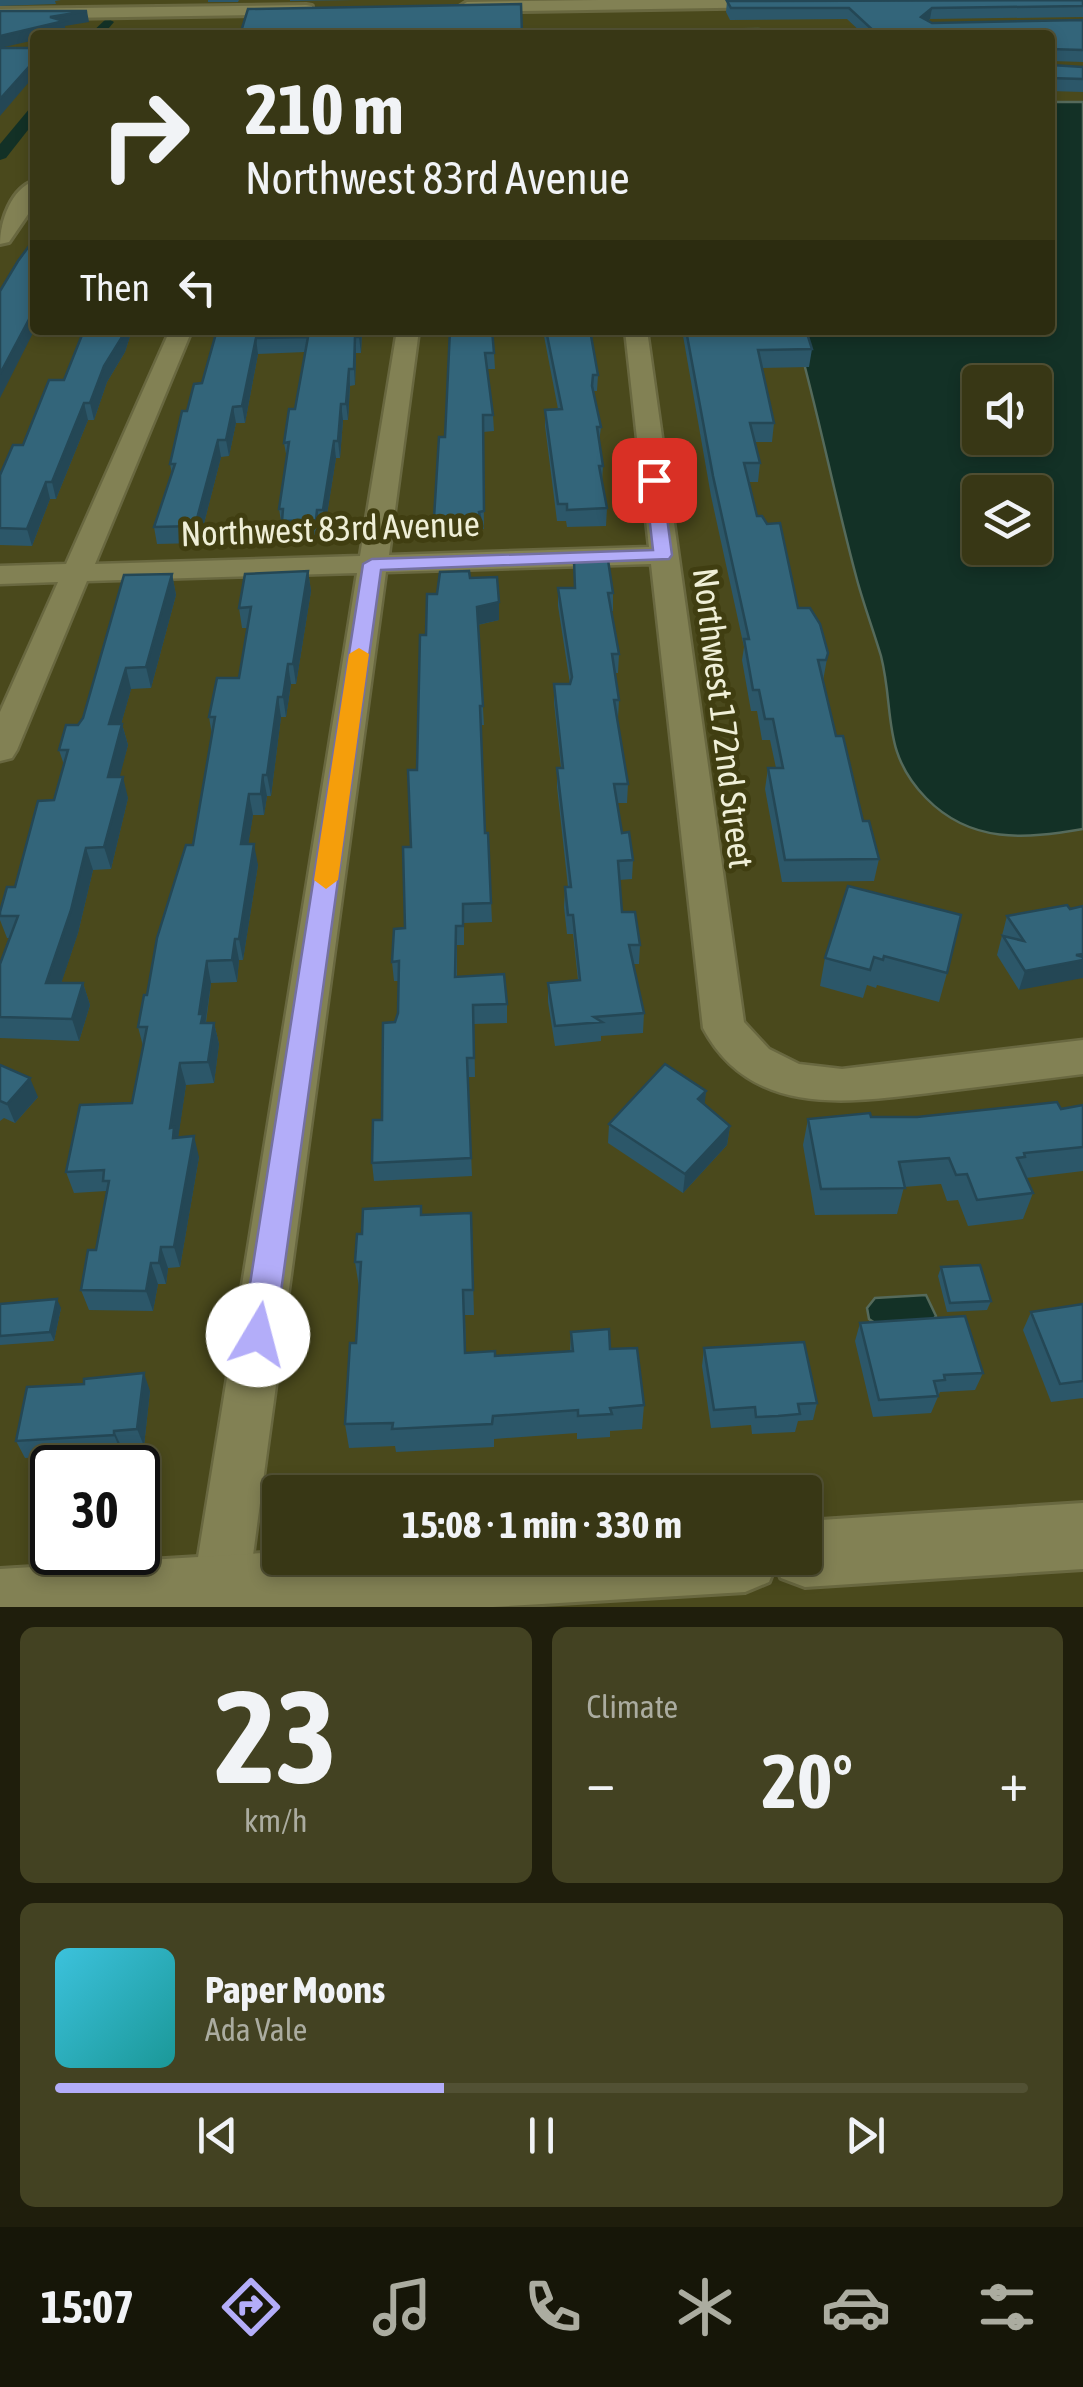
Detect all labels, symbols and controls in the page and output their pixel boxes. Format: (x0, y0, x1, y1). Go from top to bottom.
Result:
text: 210 m (245, 69, 404, 149)
icon: right (80, 70, 210, 200)
text: Northwest 83rd Avenue (245, 152, 630, 204)
icon: left (170, 260, 225, 315)
text: Then (80, 266, 150, 309)
map controls (962, 365, 1052, 565)
button: sound (962, 365, 1052, 455)
pin (612, 438, 697, 523)
icon: arrive (627, 453, 682, 508)
button: layers (962, 475, 1052, 565)
street label: Northwest 83rd Avenue (180, 503, 480, 553)
street label: Northwest 172nd Street (686, 566, 762, 870)
position arrow (206, 1283, 310, 1387)
speed limit sign: 30 (30, 1445, 160, 1575)
text: 15:08 · 1 min · 330 m (402, 1503, 682, 1546)
text: 23 (215, 1662, 337, 1811)
text: Climate (587, 1688, 678, 1725)
text: 20° (762, 1738, 853, 1824)
text: − (587, 1750, 615, 1813)
text: + (999, 1750, 1028, 1813)
text: km/h (244, 1802, 307, 1839)
text: Paper Moons (205, 1968, 385, 2011)
text: Ada Vale (205, 2011, 307, 2048)
icon: previous (190, 2108, 245, 2163)
icon: pause (514, 2108, 569, 2163)
icon: next (838, 2108, 893, 2163)
icon: directions (216, 2272, 286, 2342)
icon: music (367, 2272, 437, 2342)
icon: phone (518, 2272, 588, 2342)
icon: climate (670, 2272, 740, 2342)
icon: car (821, 2272, 891, 2342)
icon: filters (972, 2272, 1042, 2342)
text: 15:07 (41, 2281, 134, 2333)

